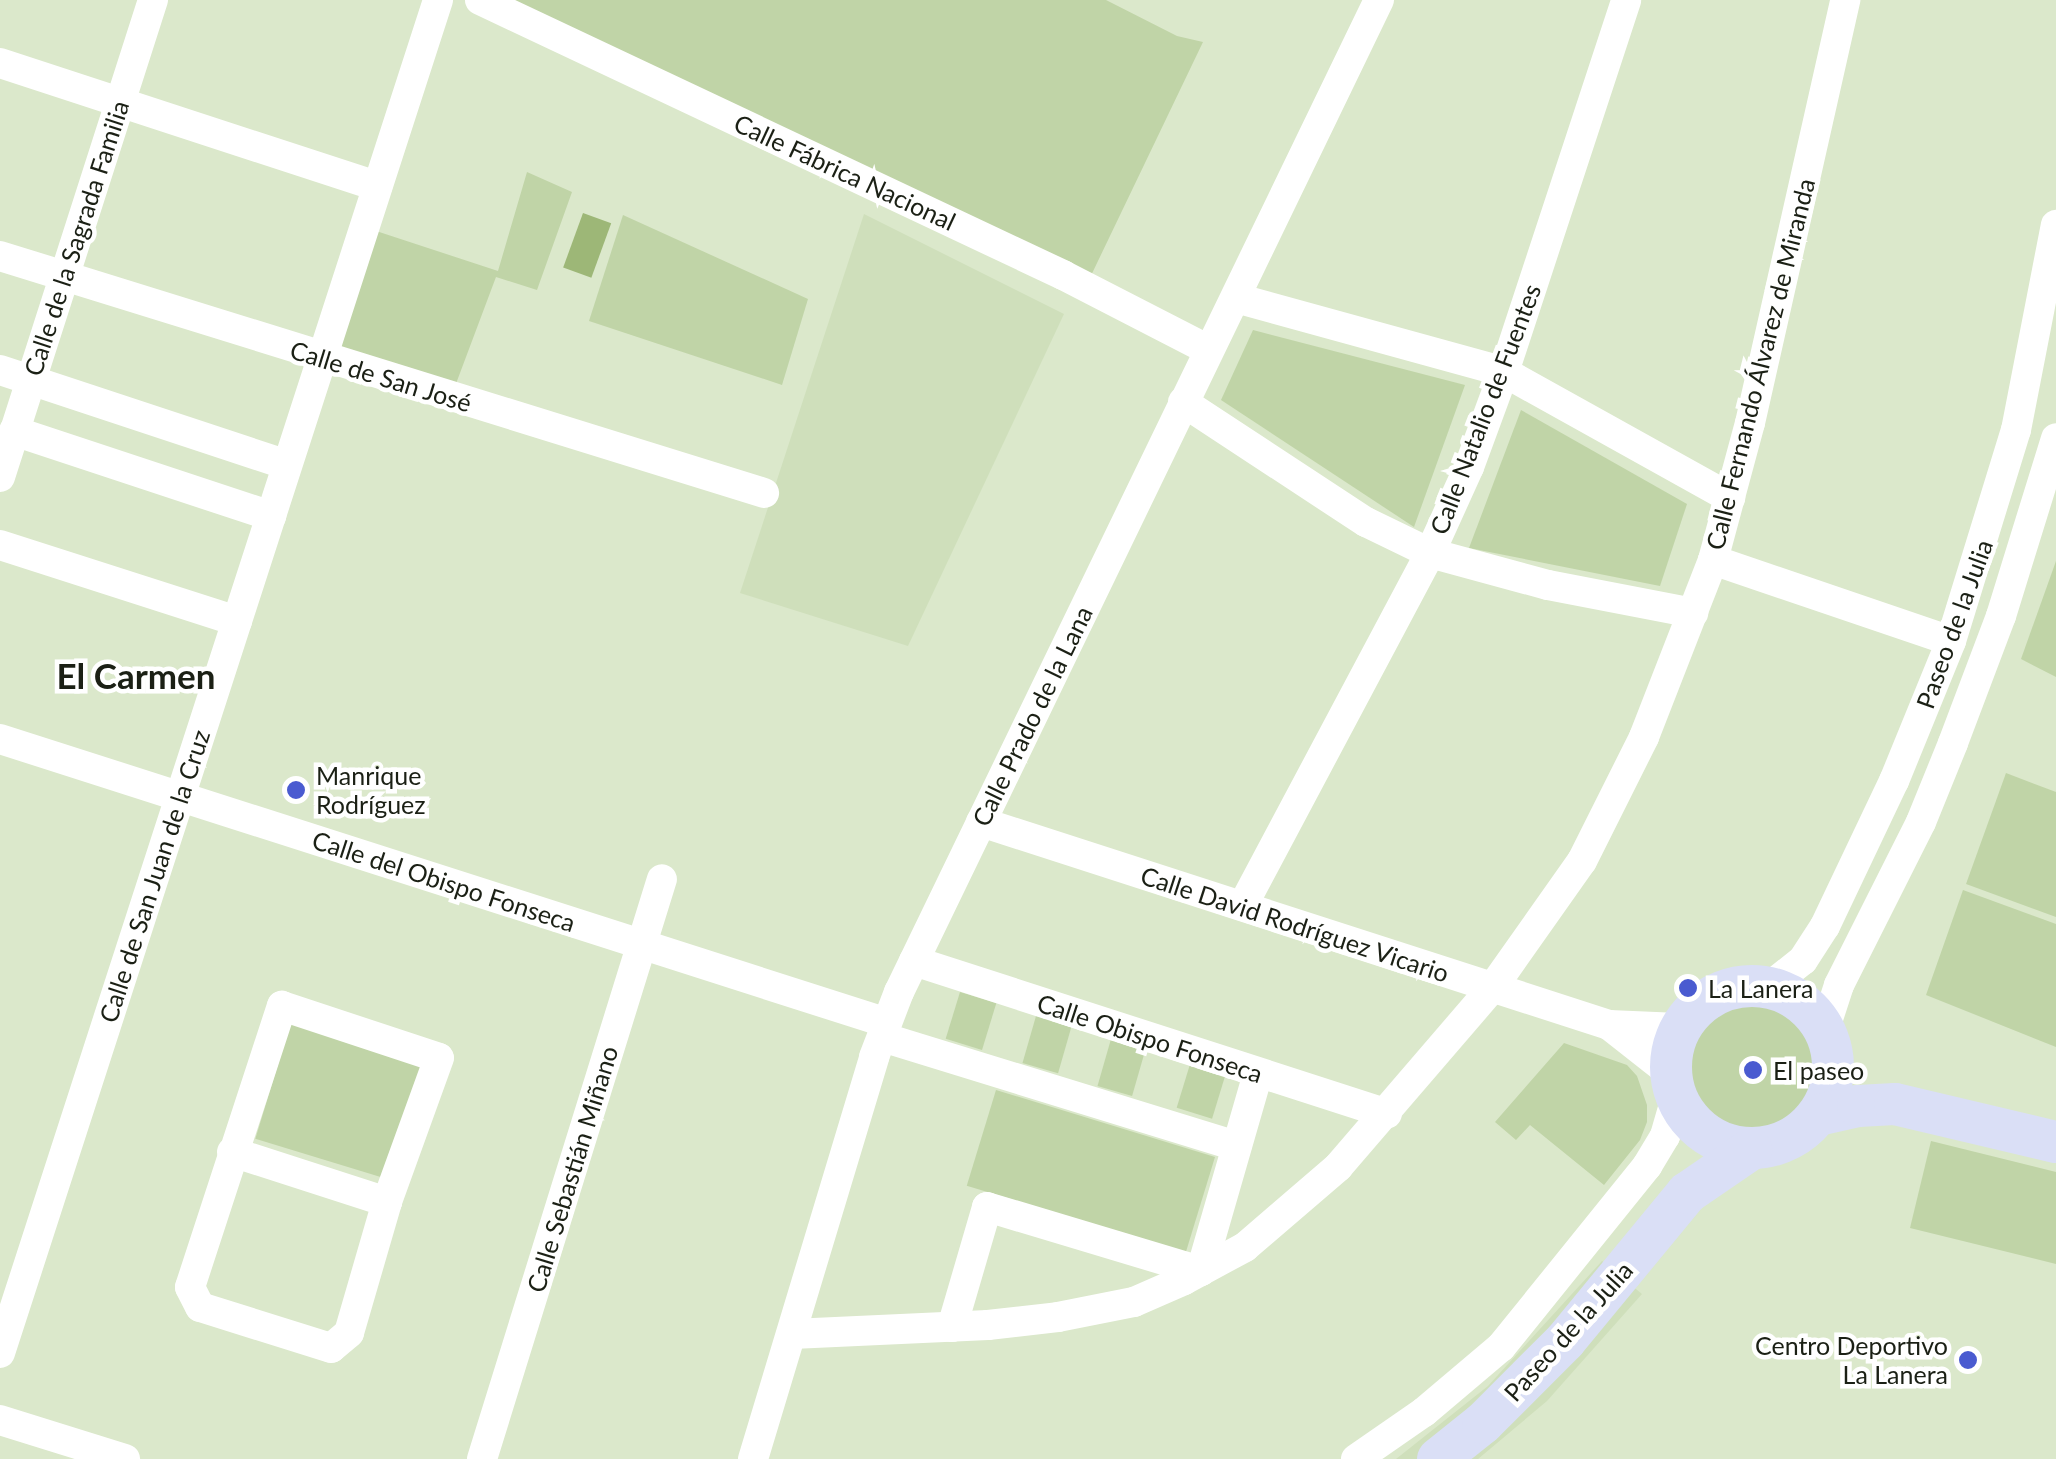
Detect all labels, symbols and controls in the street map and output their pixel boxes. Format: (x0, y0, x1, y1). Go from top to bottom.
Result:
street label: Calle de la Sagrada Familia (17, 97, 135, 379)
street label: Calle Fábrica Nacional (730, 108, 960, 236)
street label: Calle Fernando Álvarez de Miranda (1699, 175, 1821, 553)
street label: Calle Natalio de Fuentes (1423, 279, 1547, 539)
street label: Calle de San José (286, 334, 476, 418)
street label: Paseo de la Julia (1909, 535, 1999, 713)
street label: Calle Prado de la Lana (966, 601, 1098, 831)
district label: El Carmen (57, 654, 215, 696)
street label: Calle de San Juan de la Cruz (92, 726, 216, 1026)
place label: Manrique Rodríguez (316, 761, 426, 820)
marker: Manrique Rodríguez (285, 779, 307, 801)
street label: Calle del Obispo Fonseca (309, 824, 579, 938)
street label: Calle David Rodríguez Vicario (1137, 860, 1453, 988)
place label: La Lanera (1708, 973, 1813, 1003)
marker: La Lanera (1677, 977, 1699, 999)
street label: Calle Obispo Fonseca (1033, 987, 1267, 1089)
street label: Calle Sebastián Miñano (520, 1042, 624, 1296)
place label: El paseo (1773, 1055, 1864, 1085)
marker: El paseo (1742, 1059, 1764, 1081)
street label: Paseo de la Julia (1497, 1255, 1639, 1407)
place label: Centro Deportivo La Lanera (1755, 1331, 1948, 1390)
marker: Centro Deportivo La Lanera (1957, 1349, 1979, 1371)

